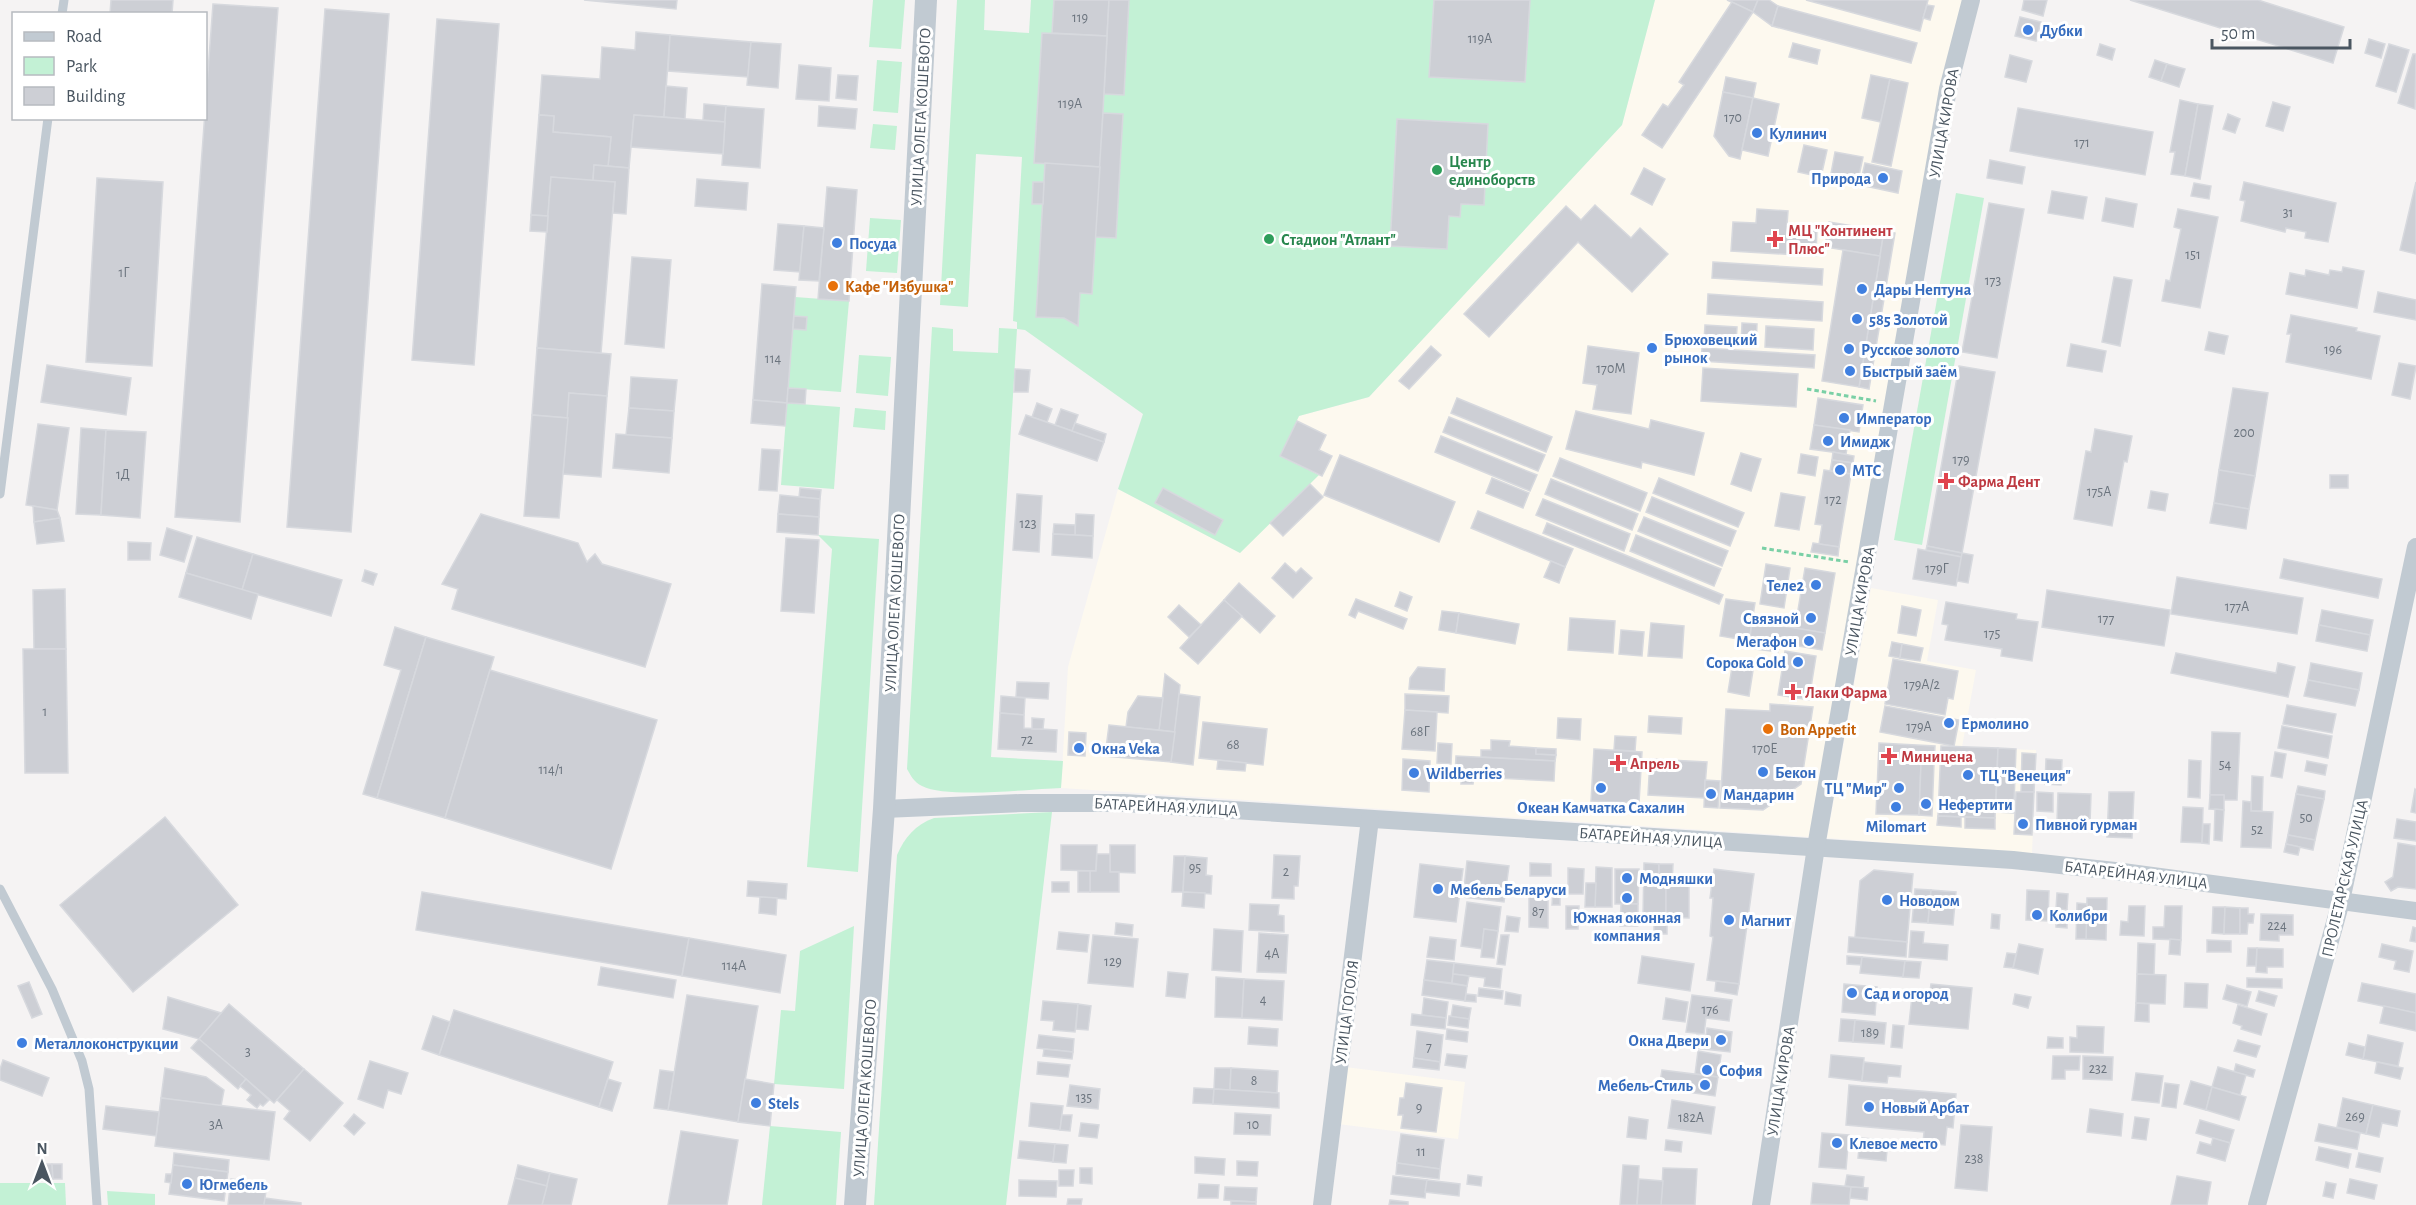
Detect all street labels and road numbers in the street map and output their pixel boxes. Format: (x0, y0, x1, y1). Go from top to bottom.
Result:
street label: УЛИЦА ОЛЕГА КОШЕВОГО (908, 27, 934, 207)
street label: УЛИЦА КИРОВА (1926, 67, 1962, 179)
street label: УЛИЦА ОЛЕГА КОШЕВОГО (882, 513, 908, 693)
street label: УЛИЦА КИРОВА (1842, 545, 1878, 657)
street label: БАТАРЕЙНАЯ УЛИЦА (1094, 794, 1239, 819)
street label: ПРОЛЕТАРСКАЯ УЛИЦА (2319, 797, 2371, 959)
street label: БАТАРЕЙНАЯ УЛИЦА (1578, 824, 1724, 851)
street label: БАТАРЕЙНАЯ УЛИЦА (2063, 857, 2209, 892)
street label: УЛИЦА ГОГОЛЯ (1333, 959, 1361, 1065)
street label: УЛИЦА ОЛЕГА КОШЕВОГО (851, 998, 879, 1178)
street label: УЛИЦА КИРОВА (1764, 1025, 1798, 1137)

